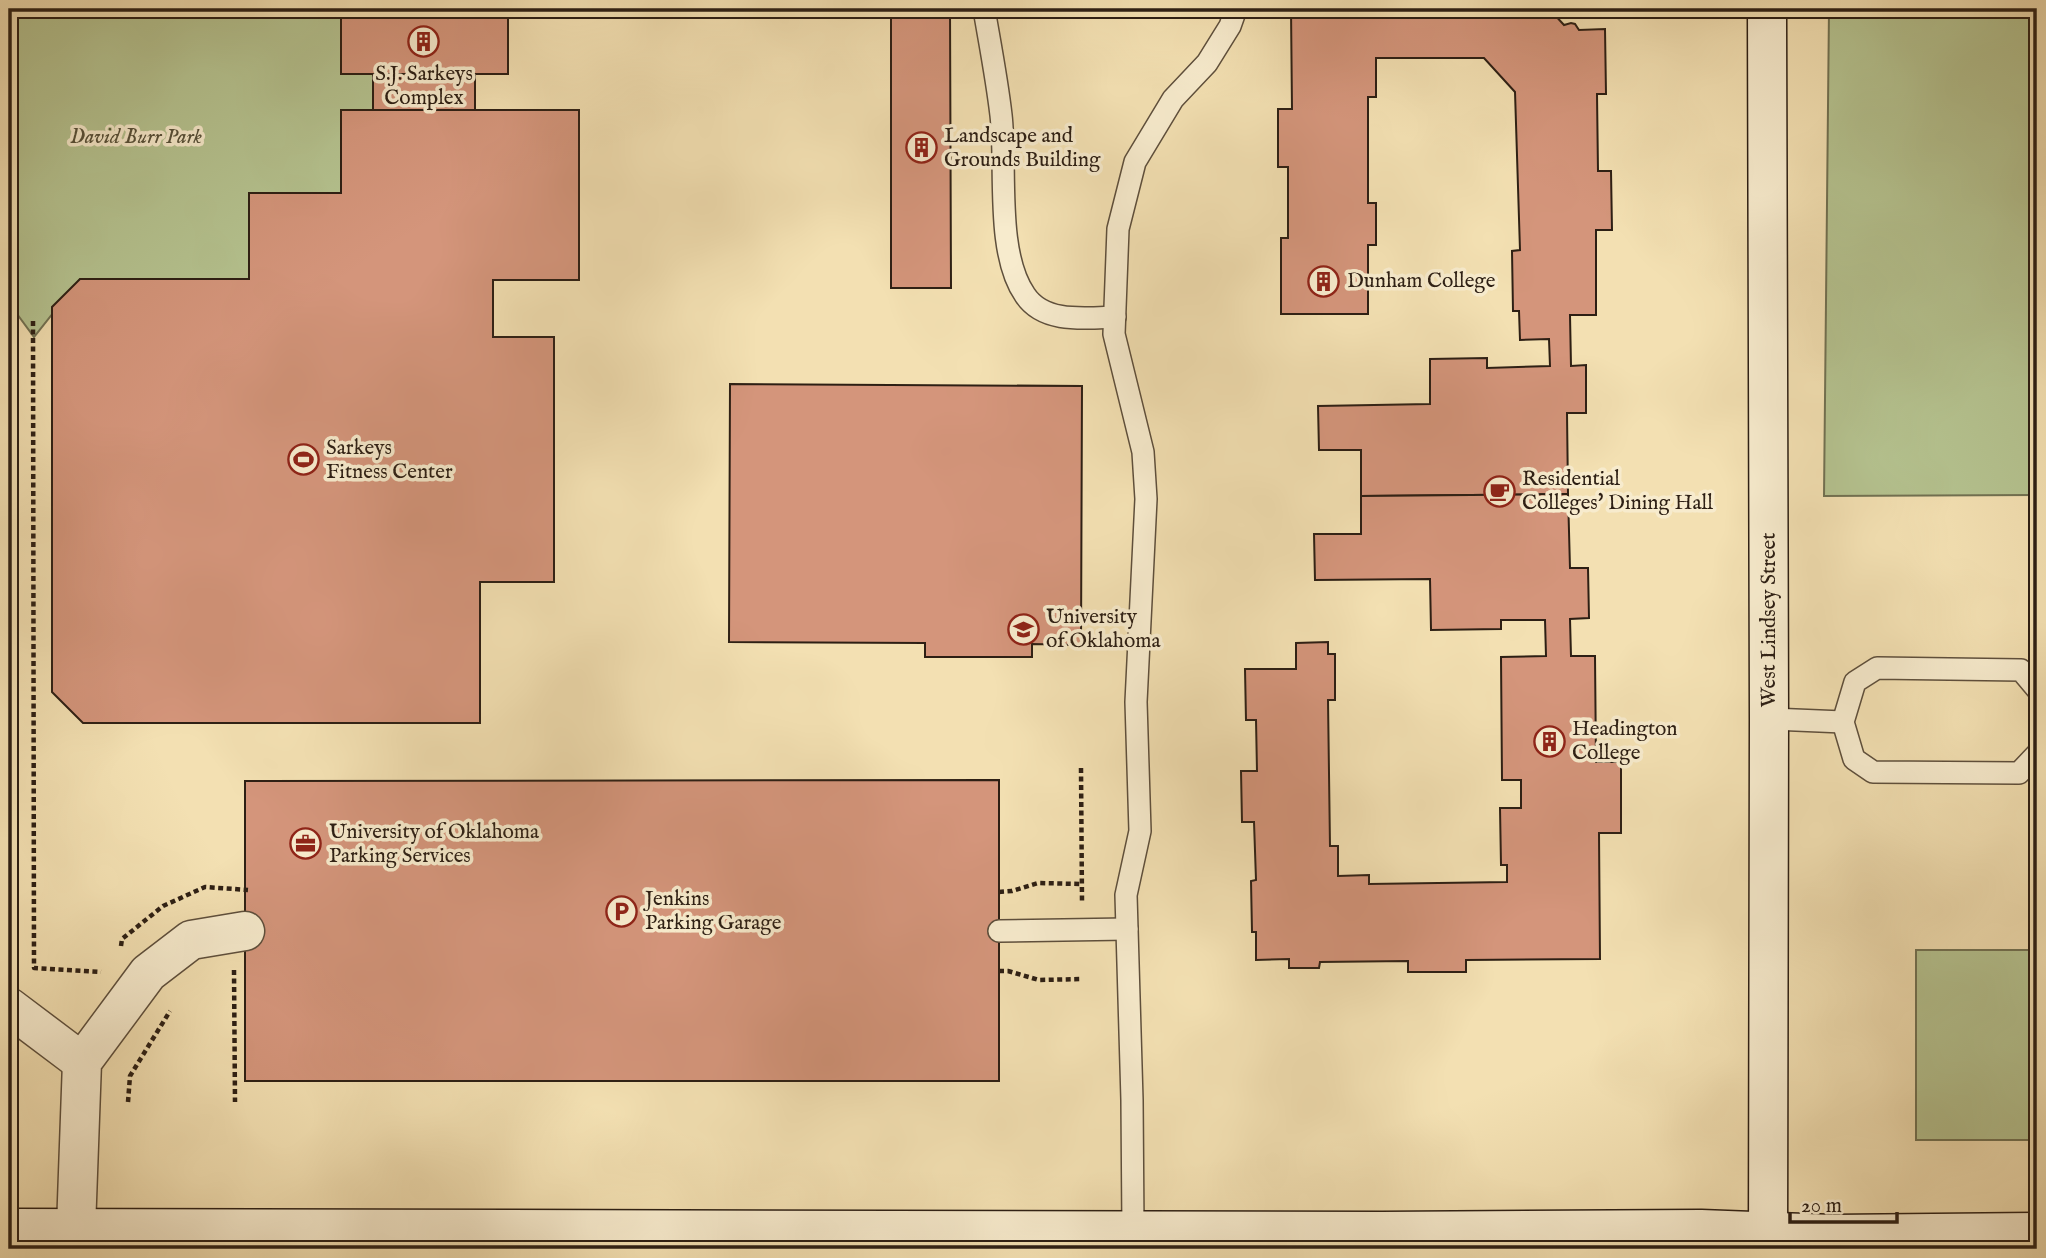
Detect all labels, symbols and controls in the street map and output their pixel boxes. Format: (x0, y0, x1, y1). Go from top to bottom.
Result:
building icon: S.J. Sarkeys Complex (407, 25, 441, 59)
place label: S.J. Sarkeys Complex (375, 61, 473, 112)
place label: Landscape and Grounds Building (944, 123, 1101, 174)
park label: David Burr Park (70, 124, 203, 151)
building icon: Landscape and Grounds Building (904, 131, 938, 165)
building icon: Dunham College (1307, 264, 1341, 298)
place label: Dunham College (1347, 268, 1496, 295)
place label: Sarkeys Fitness Center (326, 435, 453, 486)
sports icon: Sarkeys Fitness Center (286, 443, 320, 477)
place label: Residential Colleges' Dining Hall (1522, 466, 1713, 517)
cafe icon: Residential Colleges' Dining Hall (1482, 474, 1516, 508)
street label: West Lindsey Street (1756, 533, 1783, 707)
place label: University of Oklahoma (1046, 604, 1161, 655)
school or university icon: University of Oklahoma (1006, 612, 1040, 646)
place label: Headington College (1572, 716, 1678, 767)
building icon: Headington College (1532, 724, 1566, 758)
place label: University of Oklahoma Parking Services (329, 819, 540, 870)
office icon: University of Oklahoma Parking Services (289, 827, 323, 861)
place label: Jenkins Parking Garage (643, 886, 782, 937)
parking icon: Jenkins Parking Garage (605, 894, 639, 928)
scale bar (1790, 1181, 1897, 1225)
text: 20 m (1801, 1193, 1842, 1220)

